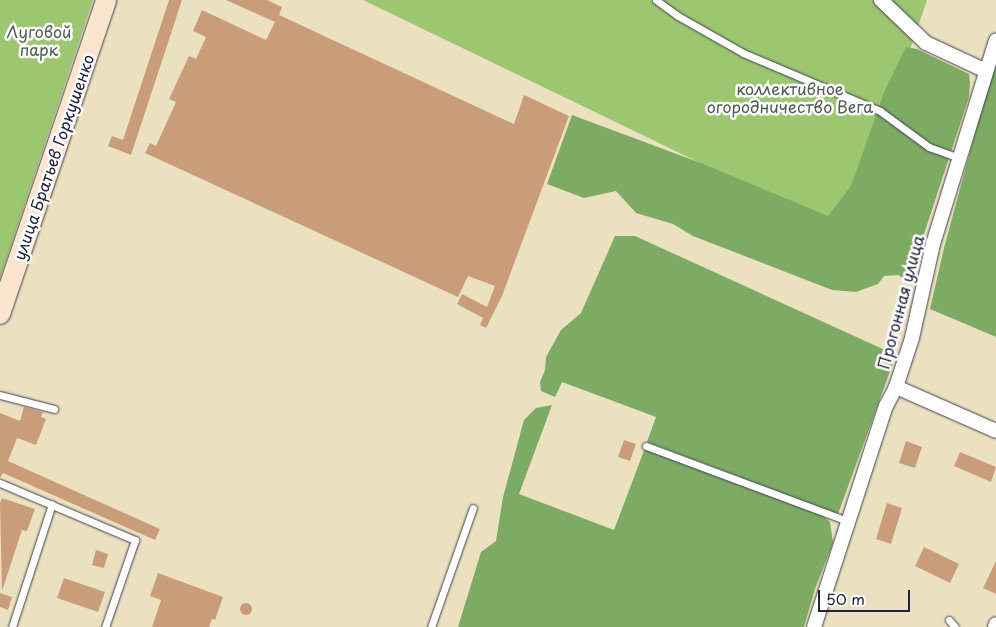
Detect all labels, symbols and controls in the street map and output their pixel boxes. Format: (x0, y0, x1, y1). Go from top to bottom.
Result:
park label: Луговой парк (7, 21, 71, 59)
street label: улица Братьев Горкушенко (9, 51, 97, 263)
park label: коллективное огородничество Вега (707, 78, 873, 116)
street label: Прогонная улица (873, 232, 927, 372)
scale bar (821, 580, 914, 612)
text: 50 m (826, 587, 865, 610)

